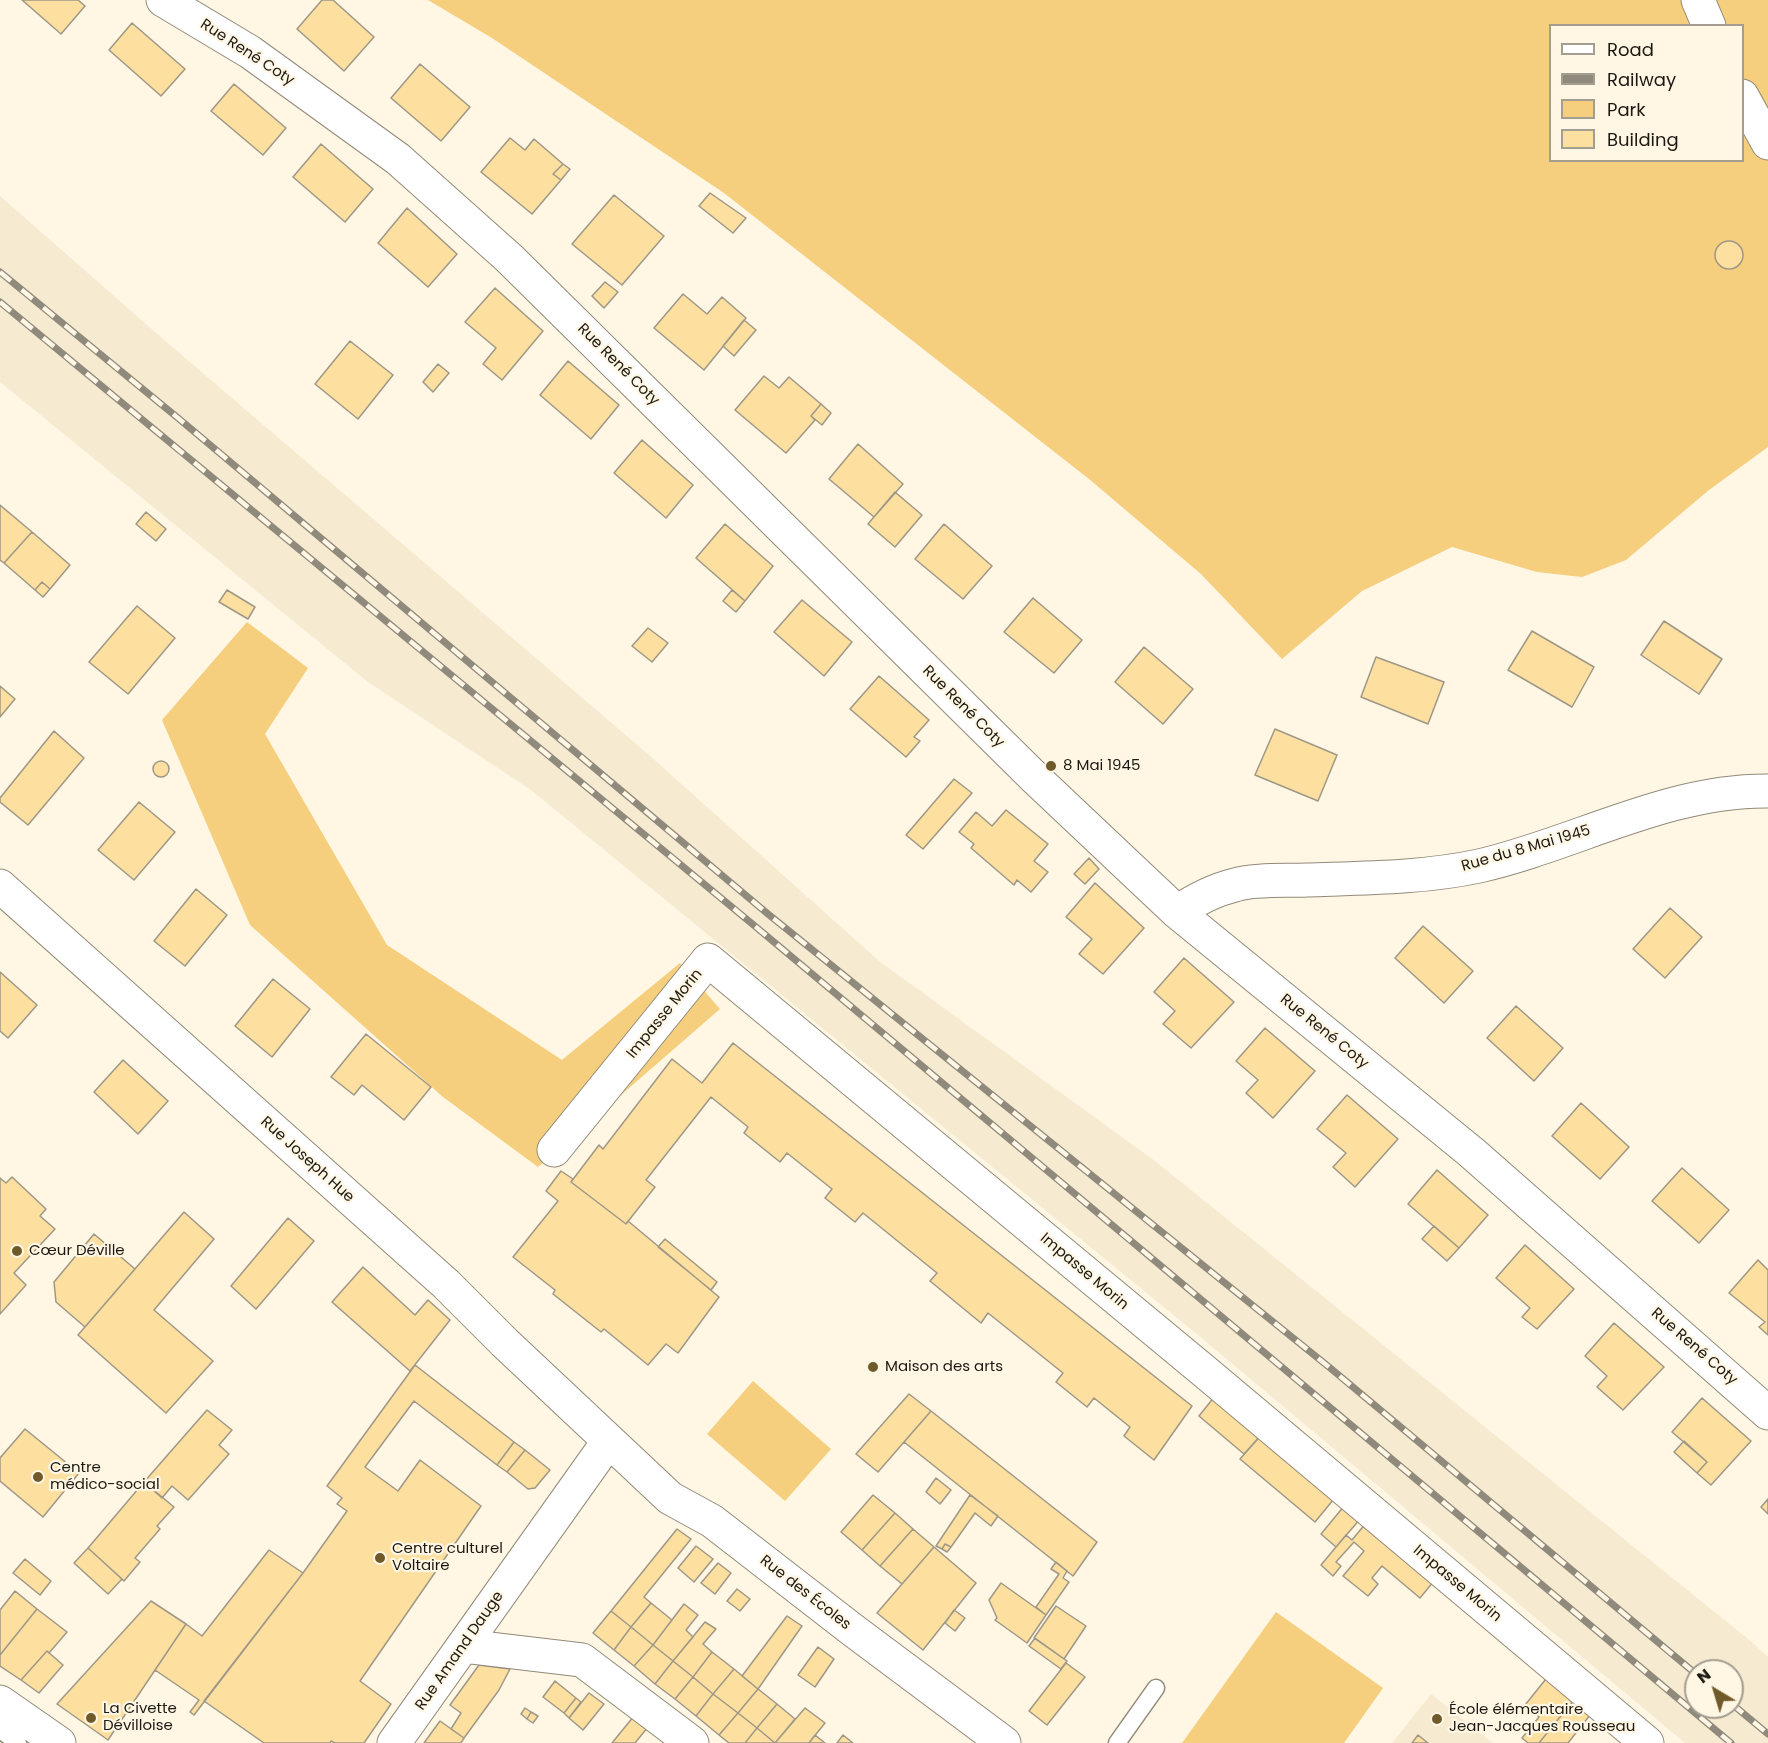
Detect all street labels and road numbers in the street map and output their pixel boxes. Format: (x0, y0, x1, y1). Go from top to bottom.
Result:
street label: Rue René Coty (197, 16, 297, 90)
street label: Rue René Coty (573, 320, 663, 410)
street label: Rue René Coty (918, 662, 1008, 752)
street label: Rue du 8 Mai 1945 (1460, 822, 1592, 876)
street label: Impasse Morin (623, 966, 707, 1062)
street label: Rue René Coty (1276, 991, 1372, 1073)
street label: Rue Joseph Hue (256, 1113, 358, 1207)
street label: Impasse Morin (1036, 1230, 1132, 1314)
street label: Rue René Coty (1647, 1305, 1741, 1389)
street label: Impasse Morin (1409, 1542, 1505, 1626)
street label: Rue des Écoles (756, 1552, 854, 1634)
street label: Rue Amand Dauge (412, 1588, 508, 1714)

